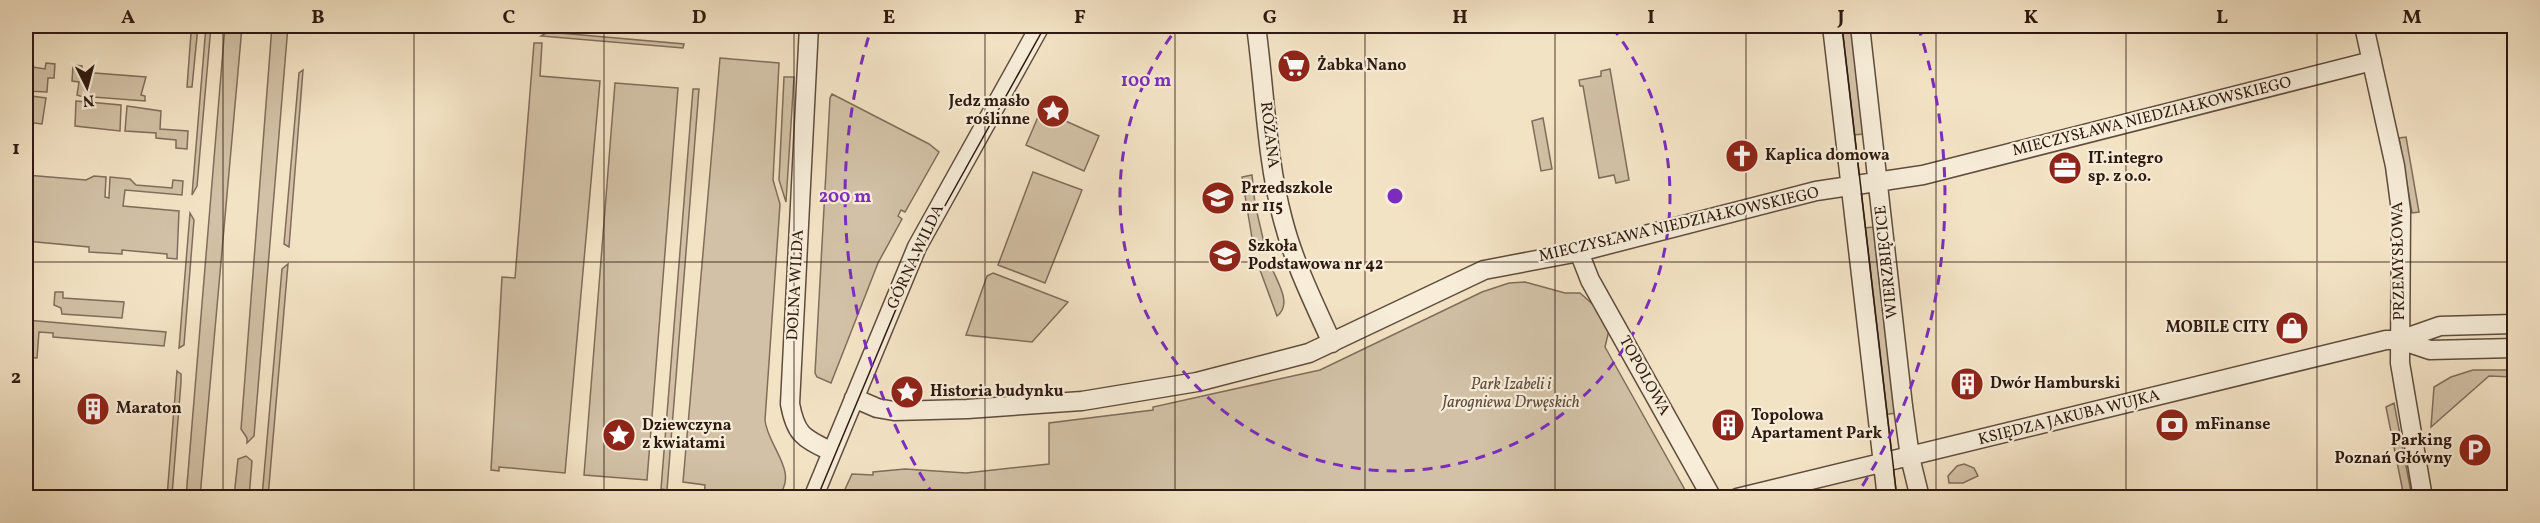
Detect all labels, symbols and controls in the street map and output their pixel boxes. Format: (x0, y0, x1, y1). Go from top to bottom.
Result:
text: A (121, 4, 135, 32)
text: B (311, 4, 325, 32)
text: C (503, 4, 516, 32)
text: D (692, 4, 706, 32)
text: E (883, 4, 895, 32)
text: F (1074, 4, 1086, 32)
text: G (1263, 4, 1277, 32)
text: H (1452, 4, 1468, 32)
text: I (1647, 4, 1655, 32)
text: J (1836, 4, 1845, 32)
text: K (2024, 4, 2039, 32)
text: L (2216, 4, 2228, 32)
text: M (2402, 4, 2422, 32)
supermarket icon: Żabka Nano (1276, 48, 1312, 84)
place label: Żabka Nano (1317, 55, 1406, 77)
north arrow (57, 57, 117, 117)
text: 100 m (1121, 69, 1171, 94)
street label: MIECZYSŁAWA NIEDZIAŁKOWSKIEGO (2010, 72, 2294, 162)
text: N (81, 88, 95, 112)
place label: Jedz masło roślinne (948, 91, 1030, 131)
place icon: Jedz masło roślinne (1035, 93, 1071, 129)
street label: RÓŻANA (1254, 100, 1284, 170)
text: 1 (12, 135, 20, 163)
church icon: Kaplica domowa (1724, 138, 1760, 174)
place label: Kaplica domowa (1765, 145, 1890, 167)
place label: IT.integro sp. z o.o. (2088, 148, 2163, 188)
office icon: IT.integro sp. z o.o. (2047, 150, 2083, 186)
place label: Przedszkole nr 115 (1241, 178, 1333, 218)
school or university icon: Przedszkole nr 115 (1200, 180, 1236, 216)
street label: MIECZYSŁAWA NIEDZIAŁKOWSKIEGO (1537, 182, 1822, 268)
text: 200 m (819, 185, 871, 210)
centre of rings (1385, 186, 1405, 206)
street label: GÓRNA WILDA (882, 201, 950, 313)
street label: PRZEMYSŁOWA (2387, 201, 2411, 321)
street label: WIERZBIĘCICE (1870, 204, 1904, 320)
street label: DOLNA WILDA (782, 229, 810, 341)
place label: Szkoła Podstawowa nr 42 (1248, 236, 1383, 276)
school or university icon: Szkoła Podstawowa nr 42 (1207, 238, 1243, 274)
shop icon: MOBILE CITY (2274, 310, 2310, 346)
place label: MOBILE CITY (2165, 317, 2269, 339)
street label: TOPOLOWA (1613, 332, 1675, 420)
text: 2 (11, 364, 21, 392)
building icon: Dwór Hamburski (1949, 366, 1985, 402)
place label: Dwór Hamburski (1990, 373, 2121, 395)
place icon: Historia budynku (889, 374, 925, 410)
park label: Park Izabeli i Jarogniewa Drwęskich (1440, 374, 1580, 414)
place label: Historia budynku (930, 381, 1064, 403)
street label: KSIĘDZA JAKUBA WUJKA (1976, 385, 2162, 451)
building icon: Maraton (75, 391, 111, 427)
place label: Maraton (116, 398, 182, 420)
place label: Topolowa Apartament Park (1751, 405, 1883, 445)
building icon: Topolowa Apartament Park (1710, 407, 1746, 443)
bank icon: mFinanse (2154, 407, 2190, 443)
place label: mFinanse (2195, 414, 2270, 436)
place label: Dziewczyna z kwiatami (642, 415, 732, 455)
place icon: Dziewczyna z kwiatami (601, 417, 637, 453)
place label: Parking Poznań Główny (2335, 430, 2452, 470)
parking icon: Parking Poznań Główny (2457, 432, 2493, 468)

